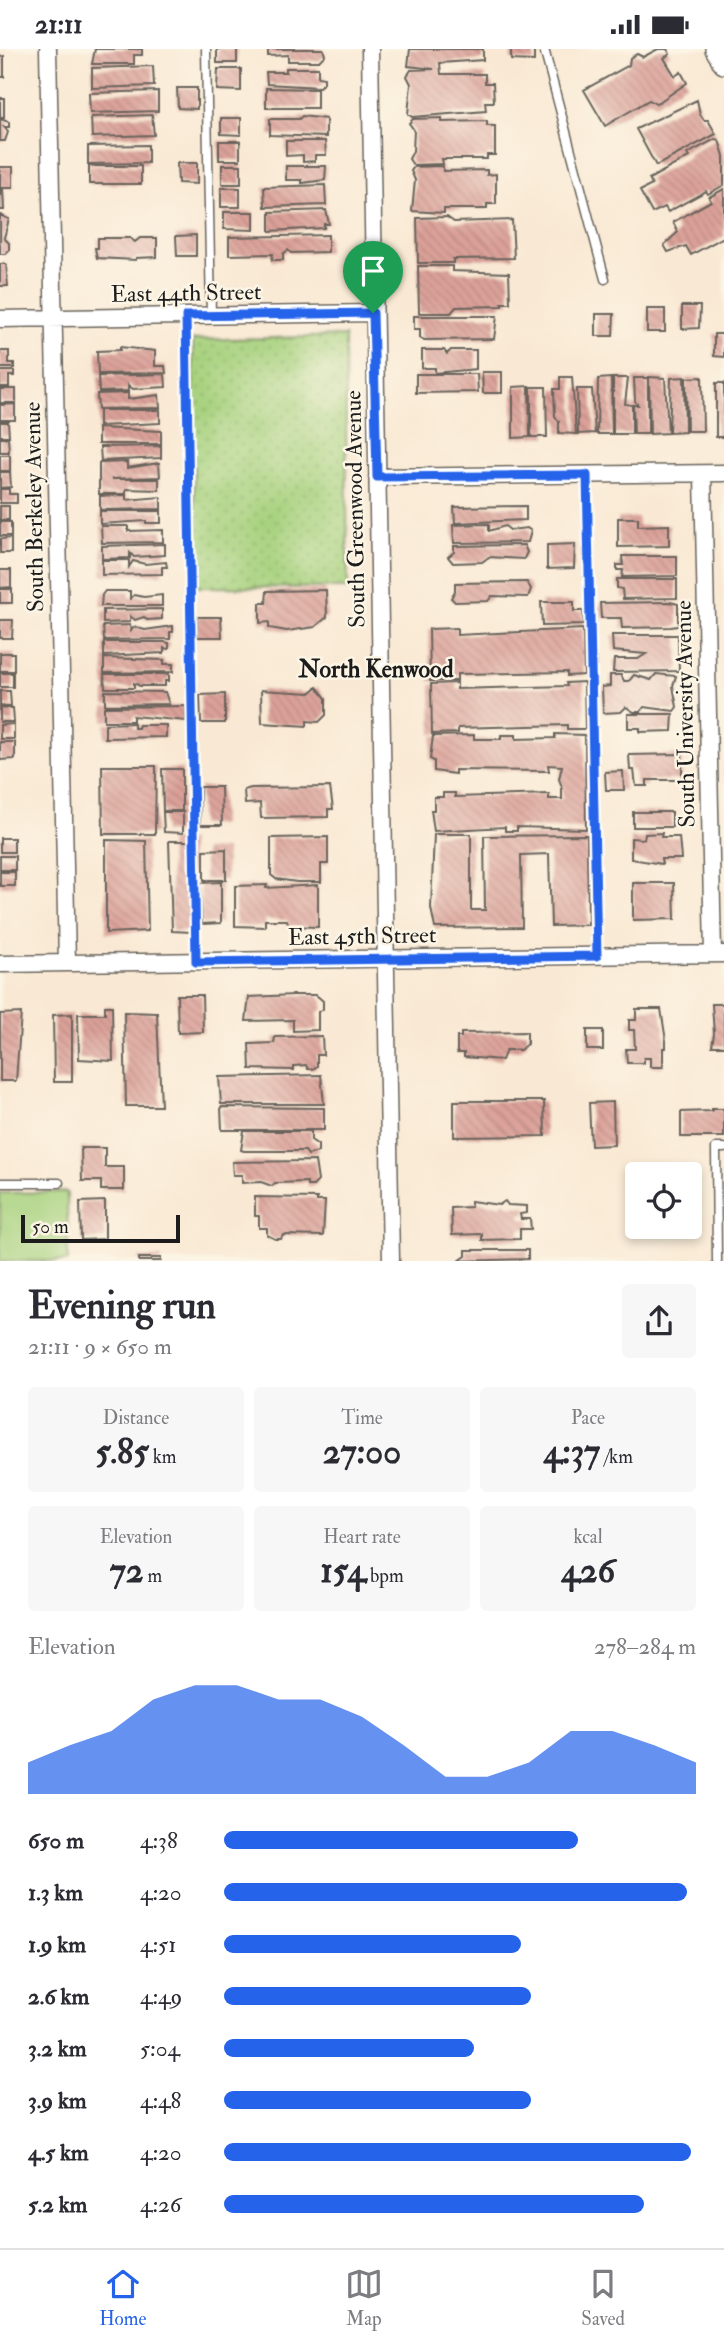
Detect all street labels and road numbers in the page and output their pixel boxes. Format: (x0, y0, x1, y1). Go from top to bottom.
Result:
street label: East 44th Street (110, 277, 262, 309)
street label: South Greenwood Avenue (338, 390, 372, 628)
street label: South Berkeley Avenue (18, 401, 50, 612)
street label: South University Avenue (669, 600, 701, 828)
street label: East 45th Street (288, 920, 436, 952)

